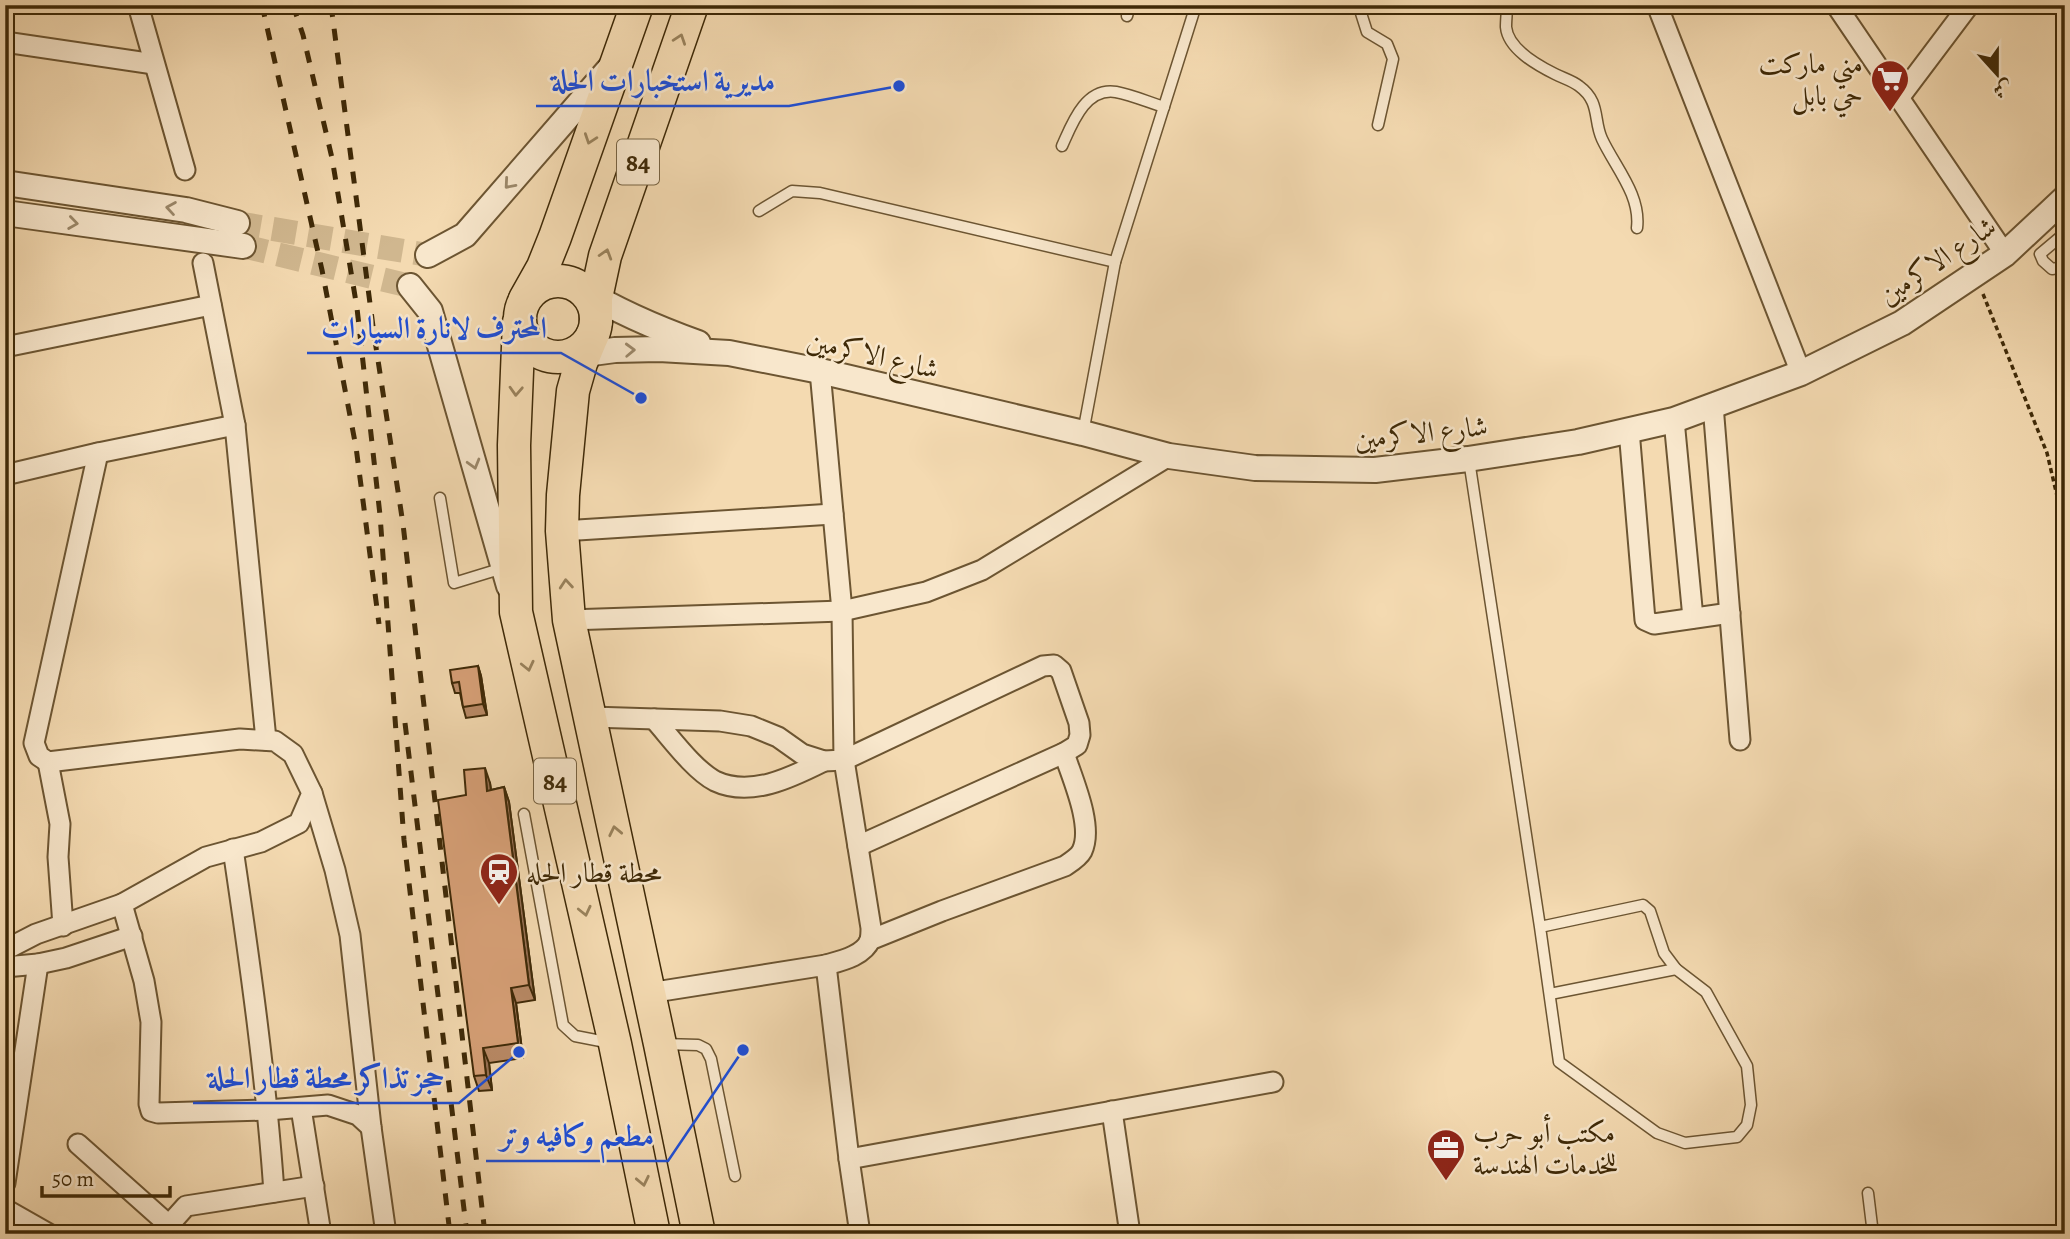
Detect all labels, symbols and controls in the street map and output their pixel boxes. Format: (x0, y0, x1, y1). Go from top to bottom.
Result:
one-way arrow (672, 34, 686, 46)
north arrow (1962, 38, 2032, 108)
place label: مني ماركت حي بابل (1759, 45, 1863, 118)
callout: مديرية استخبارات الحلة (536, 55, 789, 106)
supermarket icon: مني ماركت حي بابل (1869, 58, 1911, 113)
text: مديرية استخبارات الحلة (549, 61, 775, 101)
text: ش (1989, 73, 2016, 104)
one-way arrow (584, 132, 598, 145)
road number: 84 (617, 140, 659, 184)
one-way arrow (505, 176, 517, 189)
one-way arrow (165, 200, 177, 215)
street label: شارع الاكرمين (1871, 208, 2006, 317)
one-way arrow (67, 215, 79, 230)
one-way arrow (597, 249, 612, 261)
callout: المحترف لانارة السيارات (307, 302, 561, 353)
text: المحترف لانارة السيارات (321, 308, 547, 348)
street label: شارع الاكرمين (802, 321, 942, 392)
one-way arrow (625, 342, 636, 357)
one-way arrow (509, 385, 524, 396)
street label: شارع الاكرمين (1352, 407, 1490, 463)
one-way arrow (465, 457, 480, 469)
one-way arrow (559, 578, 574, 589)
one-way arrow (520, 660, 535, 672)
road number: 84 (534, 758, 576, 804)
one-way arrow (608, 825, 623, 837)
station icon: محطة قطار الحله (478, 851, 520, 906)
place label: محطة قطار الحله (526, 854, 662, 892)
one-way arrow (576, 905, 591, 917)
callout: حجز تذاكر محطة قطار الحلة (193, 1052, 459, 1103)
text: حجز تذاكر محطة قطار الحلة (205, 1058, 445, 1098)
callout: مطعم وكافيه وتر (486, 1110, 668, 1161)
place label: مكتب أبو حرب للخدمات الهندسة (1473, 1113, 1618, 1184)
text: مطعم وكافيه وتر (497, 1116, 654, 1163)
office icon: مكتب أبو حرب للخدمات الهندسة (1425, 1127, 1467, 1182)
scale bar (42, 1155, 170, 1199)
text: 50 m (52, 1165, 94, 1193)
one-way arrow (635, 1175, 650, 1187)

